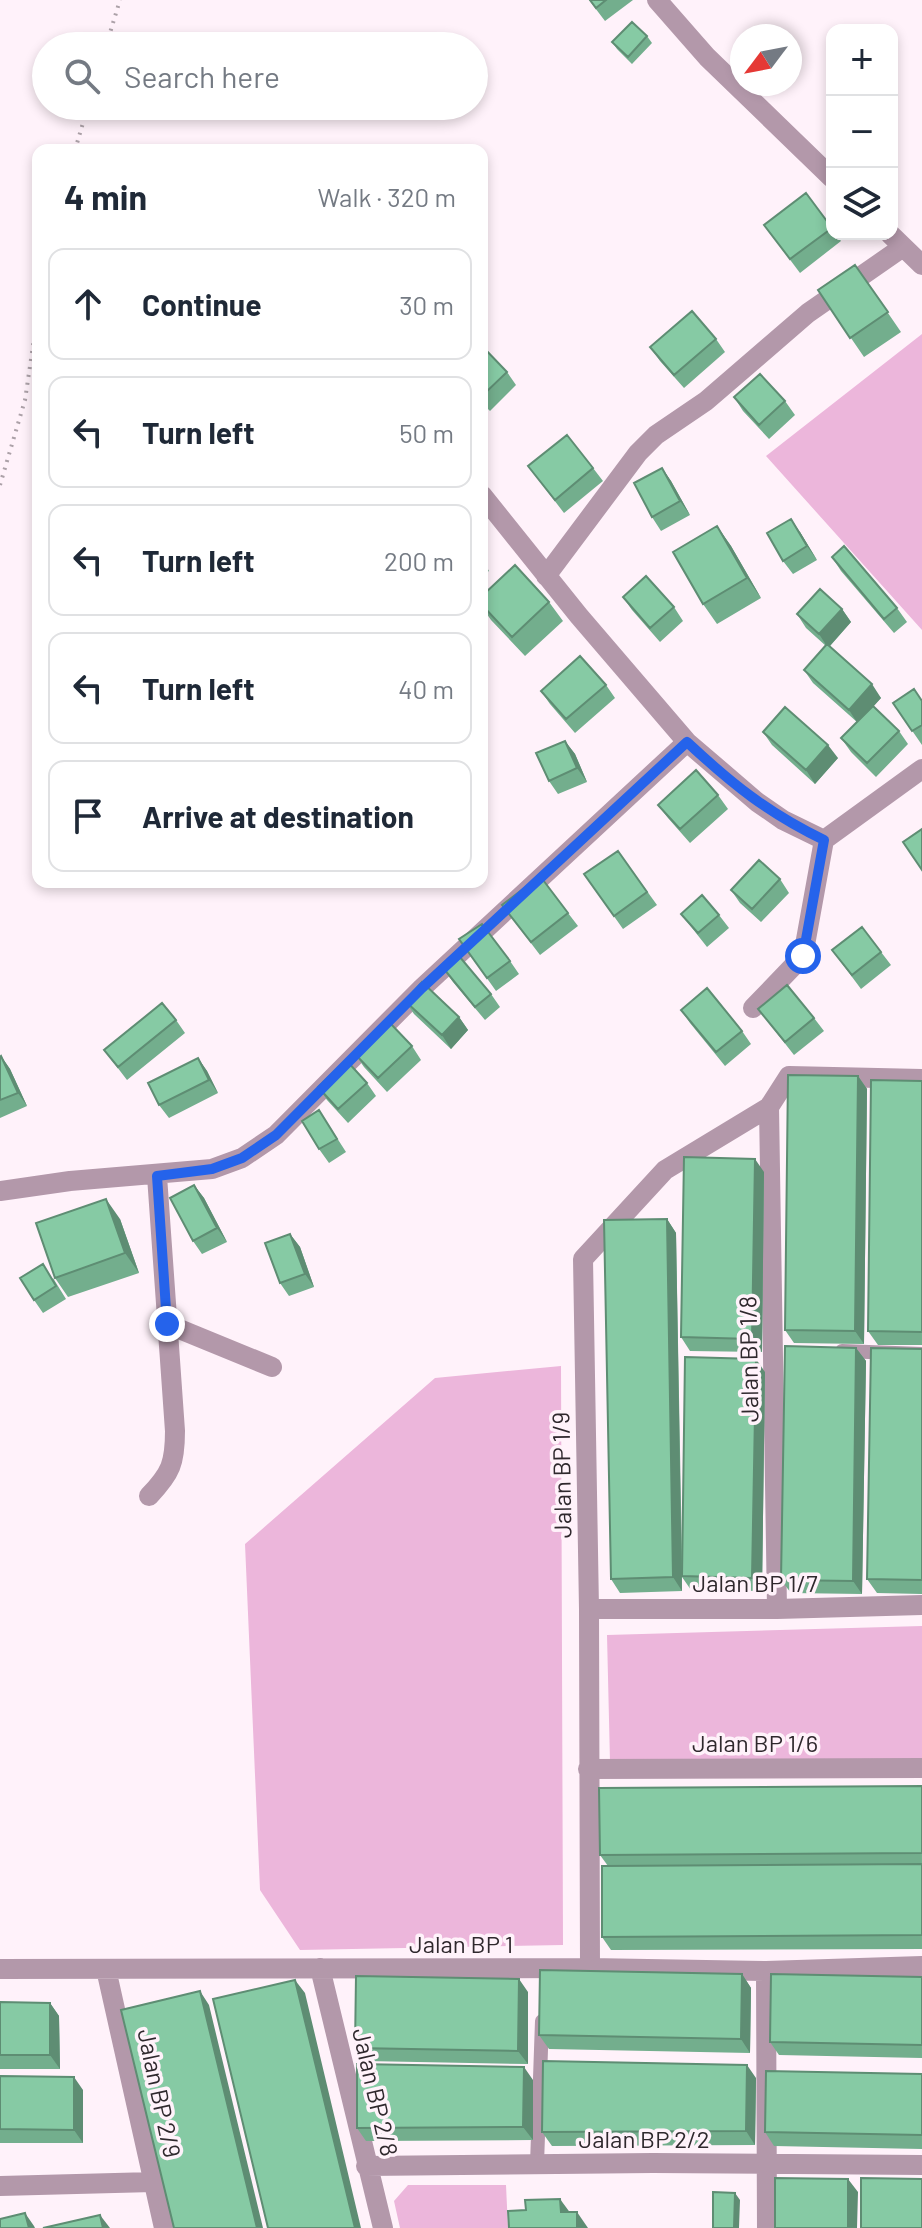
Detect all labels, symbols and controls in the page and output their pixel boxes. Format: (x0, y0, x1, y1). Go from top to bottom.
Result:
north arrow (730, 24, 802, 96)
map controls (826, 24, 898, 240)
button: + (826, 24, 898, 96)
search box (32, 32, 488, 120)
icon: search (60, 54, 104, 98)
text: Search here (124, 58, 280, 94)
button: − (826, 96, 898, 168)
button: layers (826, 168, 898, 240)
text: 4 min (64, 176, 147, 217)
text: Walk · 320 m (318, 181, 456, 212)
icon: ahead (66, 282, 110, 326)
text: Continue (142, 286, 262, 322)
text: 30 m (399, 289, 454, 320)
icon: left (66, 410, 110, 454)
text: Turn left (142, 414, 255, 450)
text: 50 m (399, 417, 454, 448)
icon: left (66, 538, 110, 582)
text: Turn left (142, 542, 255, 578)
text: 200 m (384, 545, 454, 576)
icon: left (66, 666, 110, 710)
text: Turn left (142, 670, 255, 706)
text: 40 m (398, 673, 454, 704)
icon: arrive (66, 794, 110, 838)
text: Arrive at destination (142, 798, 414, 834)
route start (785, 938, 821, 974)
street label: Jalan BP 1/8 (732, 1296, 764, 1422)
route end (149, 1306, 185, 1342)
street label: Jalan BP 1/9 (545, 1412, 577, 1538)
street label: Jalan BP 1/7 (692, 1568, 818, 1597)
street label: Jalan BP 1/6 (692, 1728, 818, 1757)
street label: Jalan BP 1 (409, 1929, 513, 1958)
street label: Jalan BP 2/8 (347, 2025, 405, 2159)
street label: Jalan BP 2/9 (132, 2026, 188, 2160)
street label: Jalan BP 2/2 (578, 2124, 710, 2153)

